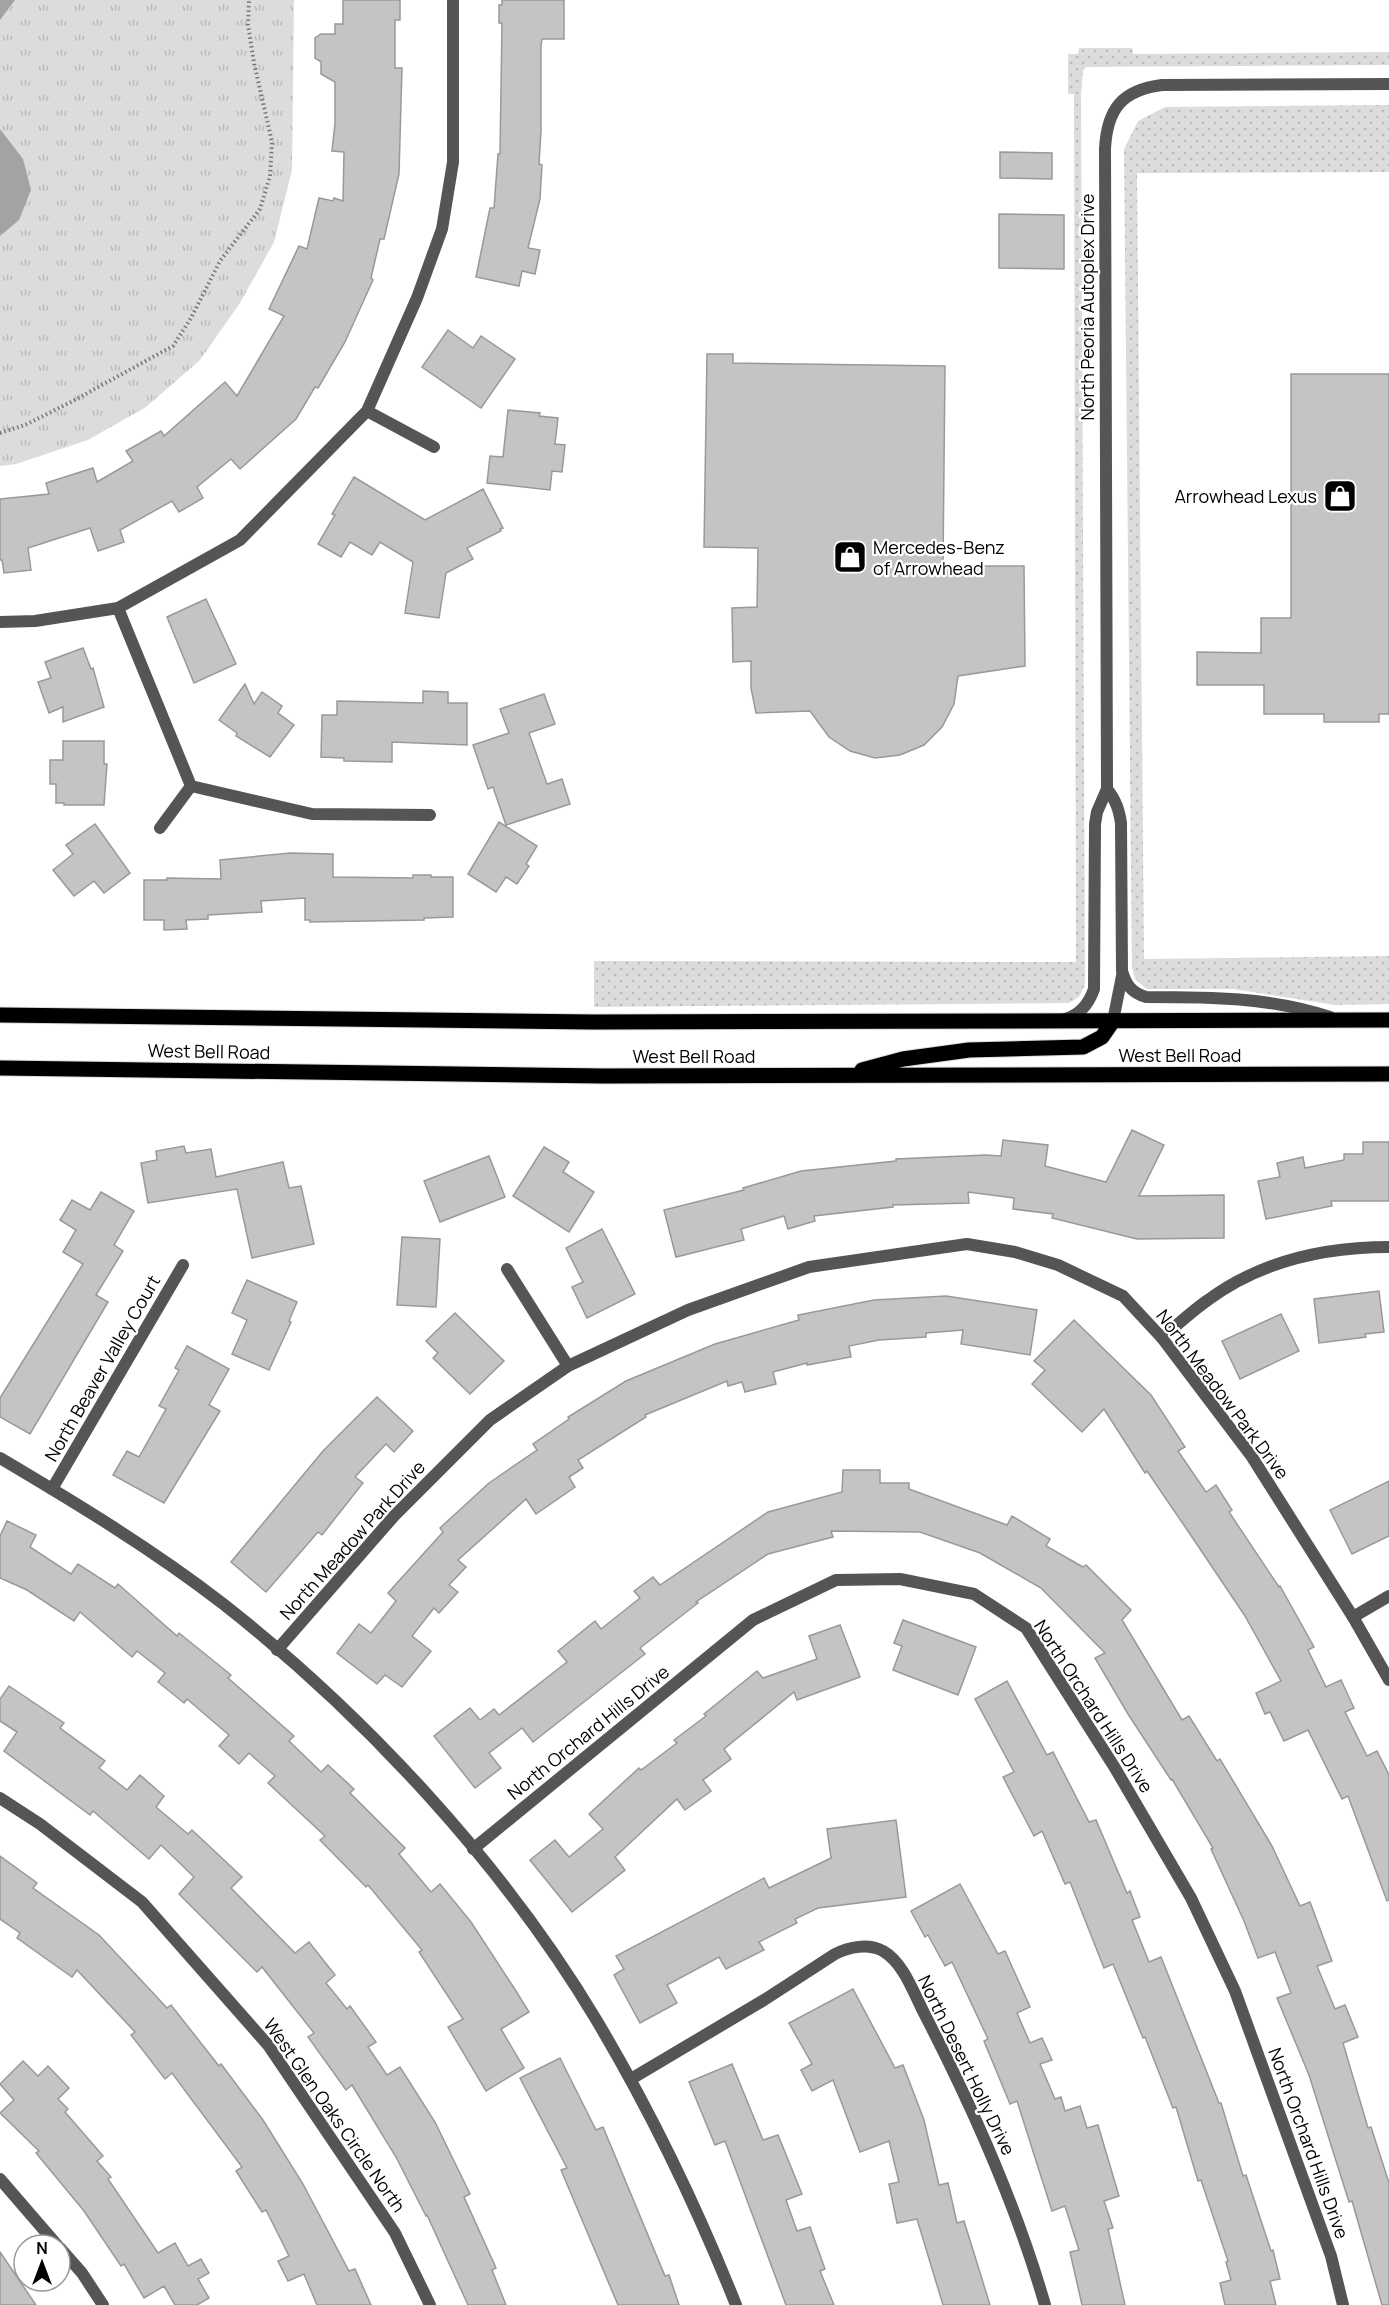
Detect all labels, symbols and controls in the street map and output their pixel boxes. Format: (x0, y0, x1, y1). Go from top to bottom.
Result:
street label: North Peoria Autoplex Drive (1075, 193, 1099, 421)
shop icon: Arrowhead Lexus (1322, 478, 1358, 514)
place label: Arrowhead Lexus (1174, 484, 1317, 508)
place label: Mercedes-Benz of Arrowhead (873, 535, 1005, 580)
shop icon: Mercedes-Benz of Arrowhead (832, 539, 868, 575)
street label: West Bell Road (147, 1038, 271, 1064)
street label: West Bell Road (1119, 1043, 1241, 1067)
street label: West Bell Road (633, 1044, 755, 1068)
street label: North Beaver Valley Court (39, 1271, 165, 1465)
street label: North Meadow Park Drive (1151, 1304, 1295, 1484)
street label: North Meadow Park Drive (274, 1455, 430, 1625)
street label: North Orchard Hills Drive (1029, 1615, 1159, 1797)
street label: North Orchard Hills Drive (502, 1659, 674, 1805)
street label: North Desert Holly Drive (913, 1971, 1021, 2159)
street label: West Glen Oaks Circle North (259, 2013, 411, 2217)
street label: North Orchard Hills Drive (1263, 2044, 1355, 2242)
north arrow (12, 2233, 72, 2293)
text: N (36, 2237, 48, 2259)

